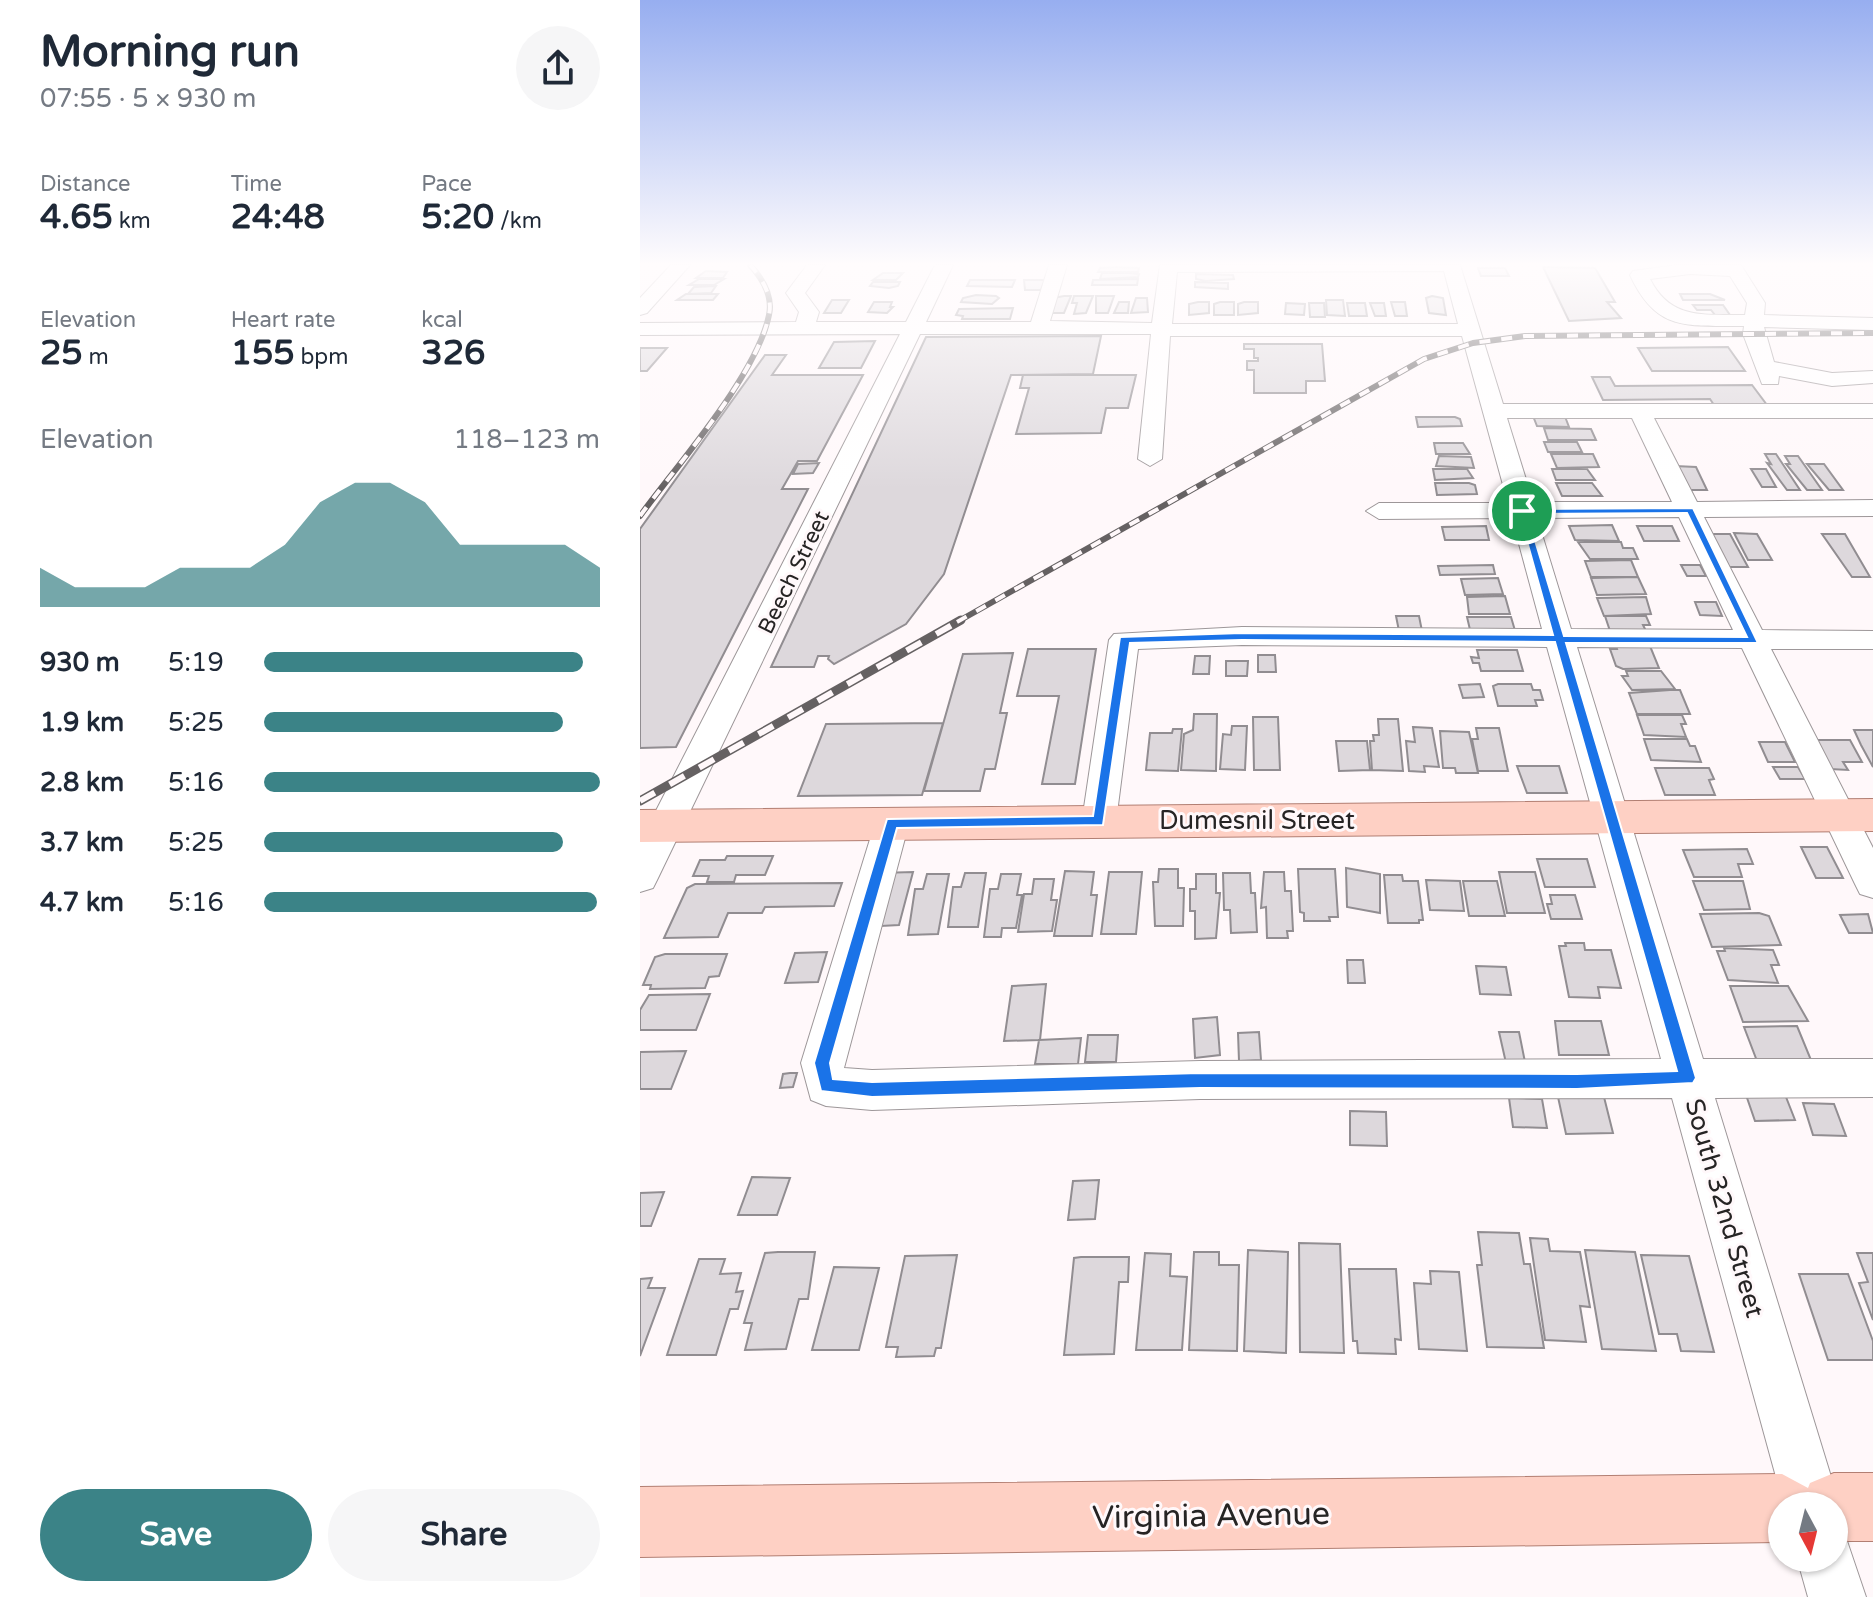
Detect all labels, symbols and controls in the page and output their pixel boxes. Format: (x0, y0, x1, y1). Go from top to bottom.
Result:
text: Morning run (40, 26, 300, 79)
button: share (516, 26, 600, 110)
text: 07:55 · 5 × 930 m (40, 83, 256, 114)
text: Distance (40, 171, 131, 197)
text: Time (231, 171, 282, 197)
text: Pace (421, 171, 472, 197)
text: 4.65 (40, 197, 113, 238)
text: 24:48 (231, 197, 325, 238)
text: 5:20 (421, 197, 494, 238)
text: km (113, 208, 151, 234)
text: /km (494, 208, 542, 234)
text: Elevation (40, 307, 136, 333)
text: Heart rate (231, 307, 336, 333)
text: kcal (421, 307, 463, 333)
text: 25 (40, 333, 83, 374)
text: 155 (231, 333, 295, 374)
text: 326 (421, 333, 485, 374)
text: m (83, 344, 109, 370)
text: bpm (295, 344, 348, 370)
text: Elevation (40, 424, 154, 455)
text: 118–123 m (454, 424, 600, 455)
pin (1488, 477, 1556, 545)
icon: arrive (1500, 489, 1544, 533)
street label: Beech Street (753, 507, 835, 638)
text: 930 m (40, 647, 120, 678)
text: 5:19 (168, 647, 224, 678)
text: 1.9 km (40, 707, 124, 738)
text: 5:25 (168, 707, 224, 738)
text: 2.8 km (40, 767, 124, 798)
text: 5:16 (168, 767, 224, 798)
street label: Dumesnil Street (1159, 805, 1355, 836)
text: 3.7 km (40, 827, 124, 858)
text: 5:25 (168, 827, 224, 858)
text: 4.7 km (40, 887, 124, 918)
text: 5:16 (168, 887, 224, 918)
street label: South 32nd Street (1678, 1095, 1771, 1321)
button: Save (40, 1489, 312, 1581)
button: Share (328, 1489, 600, 1581)
north arrow (1768, 1492, 1848, 1572)
map controls (1768, 1492, 1848, 1572)
street label: Virginia Avenue (1092, 1495, 1330, 1537)

